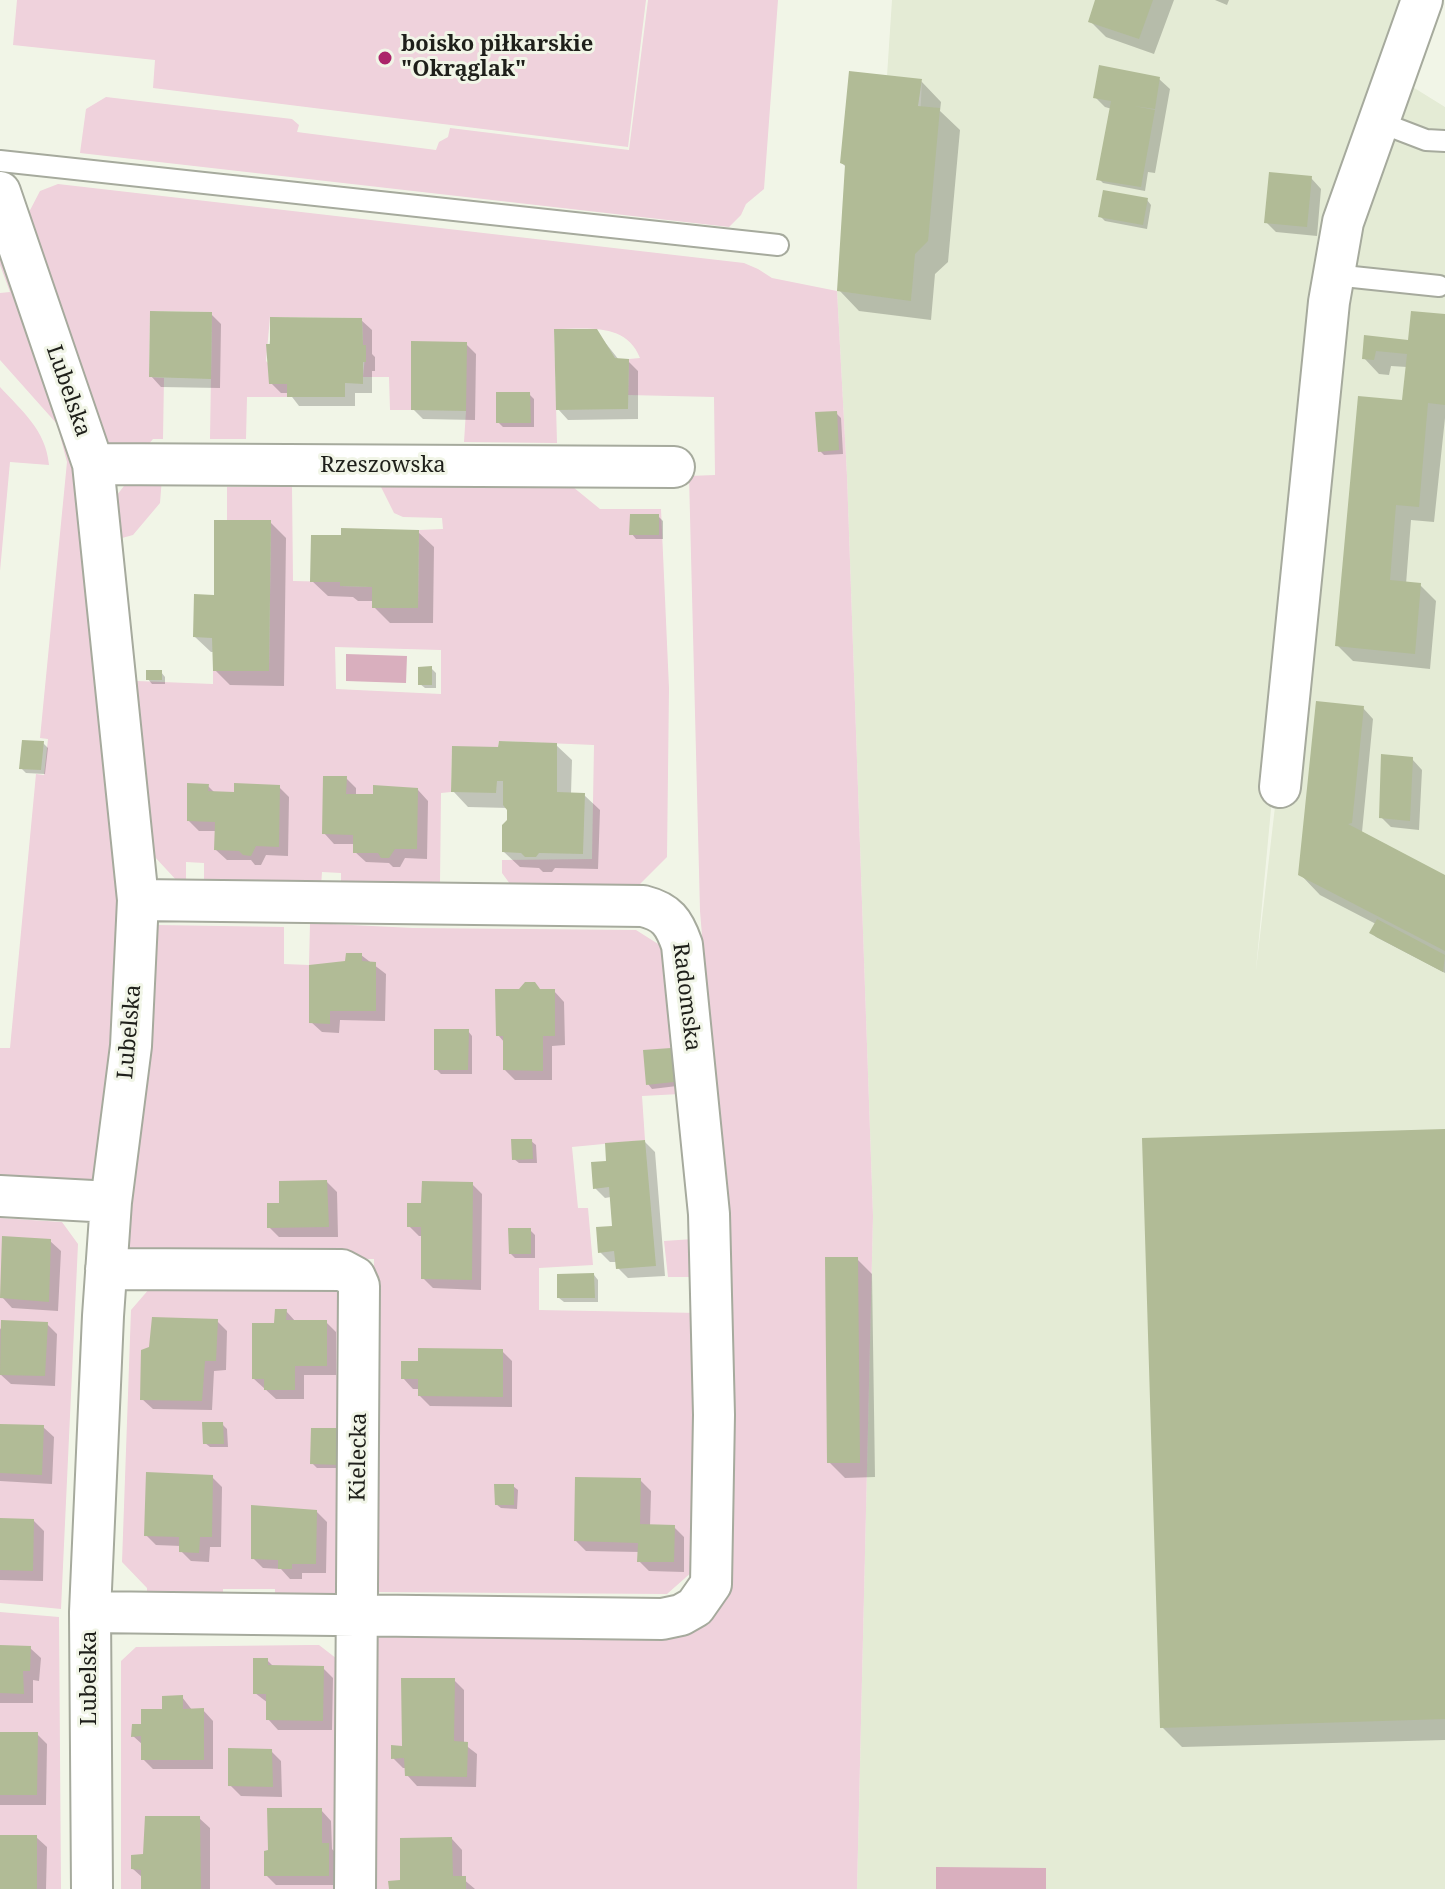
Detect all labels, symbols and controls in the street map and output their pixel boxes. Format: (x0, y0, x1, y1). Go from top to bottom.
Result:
place label: boisko piłkarskie "Okrąglak" (401, 32, 593, 84)
marker: boisko piłkarskie "Okrąglak" (376, 49, 394, 67)
street label: Lubelska (40, 342, 96, 440)
street label: Rzeszowska (320, 453, 446, 479)
street label: Radomska (666, 941, 706, 1053)
street label: Lubelska (113, 984, 147, 1080)
street label: Kielecka (345, 1412, 373, 1502)
street label: Lubelska (77, 1631, 103, 1725)

